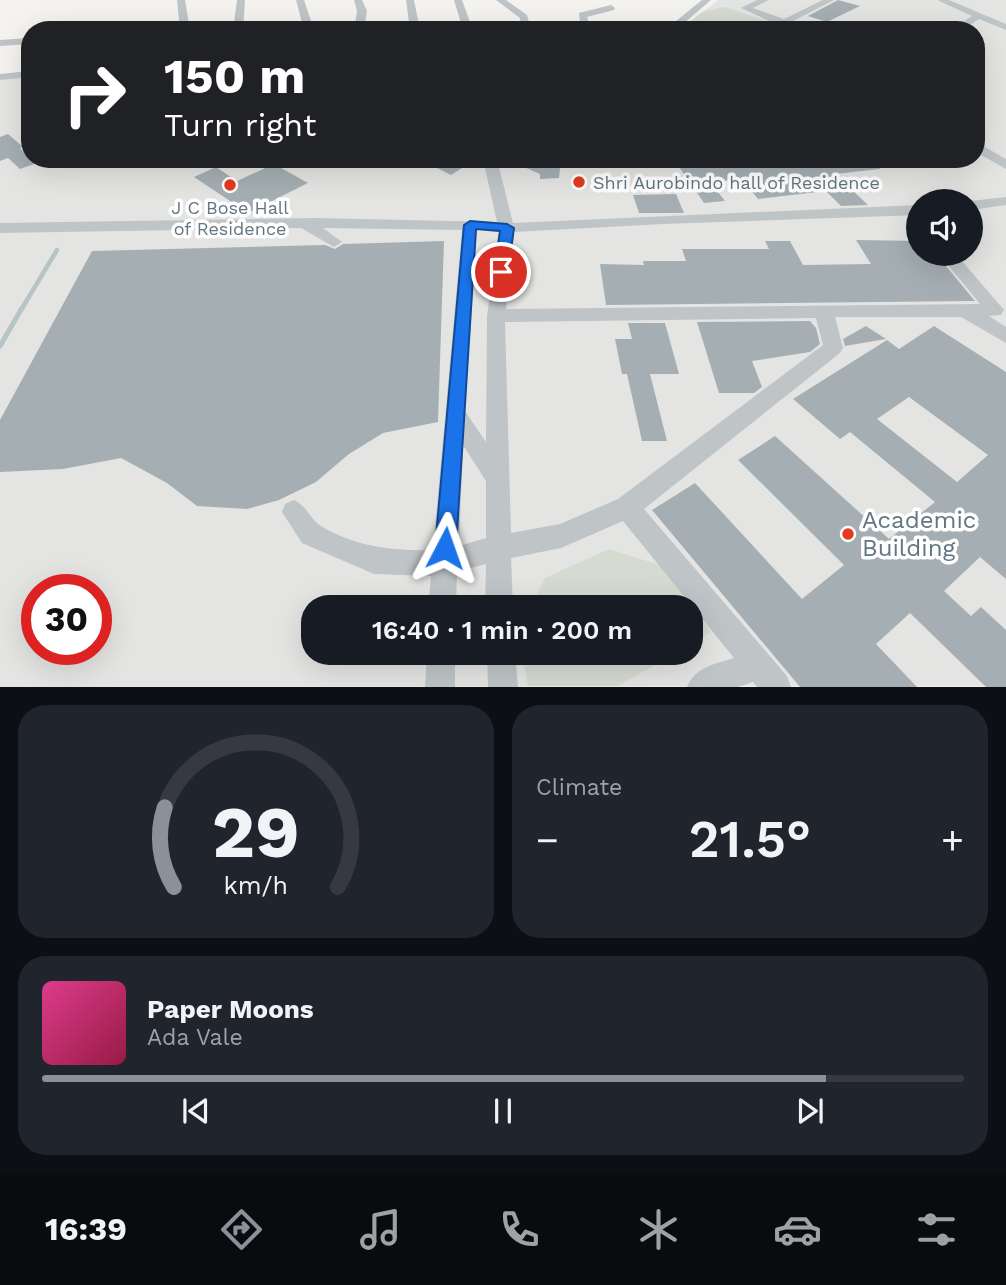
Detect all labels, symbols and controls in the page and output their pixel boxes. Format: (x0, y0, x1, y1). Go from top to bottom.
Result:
text: 150 m (164, 47, 305, 105)
icon: right (49, 49, 140, 140)
text: Turn right (164, 106, 316, 144)
place label: Shri Aurobindo hall of Residence (593, 172, 880, 193)
marker: Shri Aurobindo hall of Residence (571, 174, 587, 190)
marker: J C Bose Hall of Residence (222, 177, 238, 193)
map controls (906, 189, 983, 266)
button: sound (906, 189, 983, 266)
place label: J C Bose Hall of Residence (171, 197, 289, 239)
pin (471, 242, 531, 302)
icon: arrive (482, 253, 520, 291)
place label: Academic Building (862, 506, 976, 562)
position arrow (408, 511, 482, 585)
marker: Academic Building (840, 526, 856, 542)
speed limit sign: 30 (21, 574, 112, 665)
text: 16:40 · 1 min · 200 m (372, 615, 632, 645)
text: Climate (536, 774, 622, 801)
text: 29 (212, 790, 300, 876)
text: 21.5° (689, 809, 811, 870)
text: − (536, 818, 559, 862)
text: + (941, 818, 964, 862)
text: km/h (224, 871, 288, 900)
text: Paper Moons (147, 994, 314, 1024)
text: Ada Vale (147, 1024, 243, 1051)
icon: previous (177, 1092, 215, 1130)
icon: pause (484, 1092, 522, 1130)
icon: next (791, 1092, 829, 1130)
icon: directions (217, 1205, 266, 1254)
icon: music (356, 1205, 405, 1254)
icon: phone (495, 1205, 544, 1254)
icon: climate (634, 1205, 683, 1254)
icon: car (773, 1205, 822, 1254)
icon: filters (912, 1205, 961, 1254)
text: 16:39 (45, 1210, 127, 1248)

